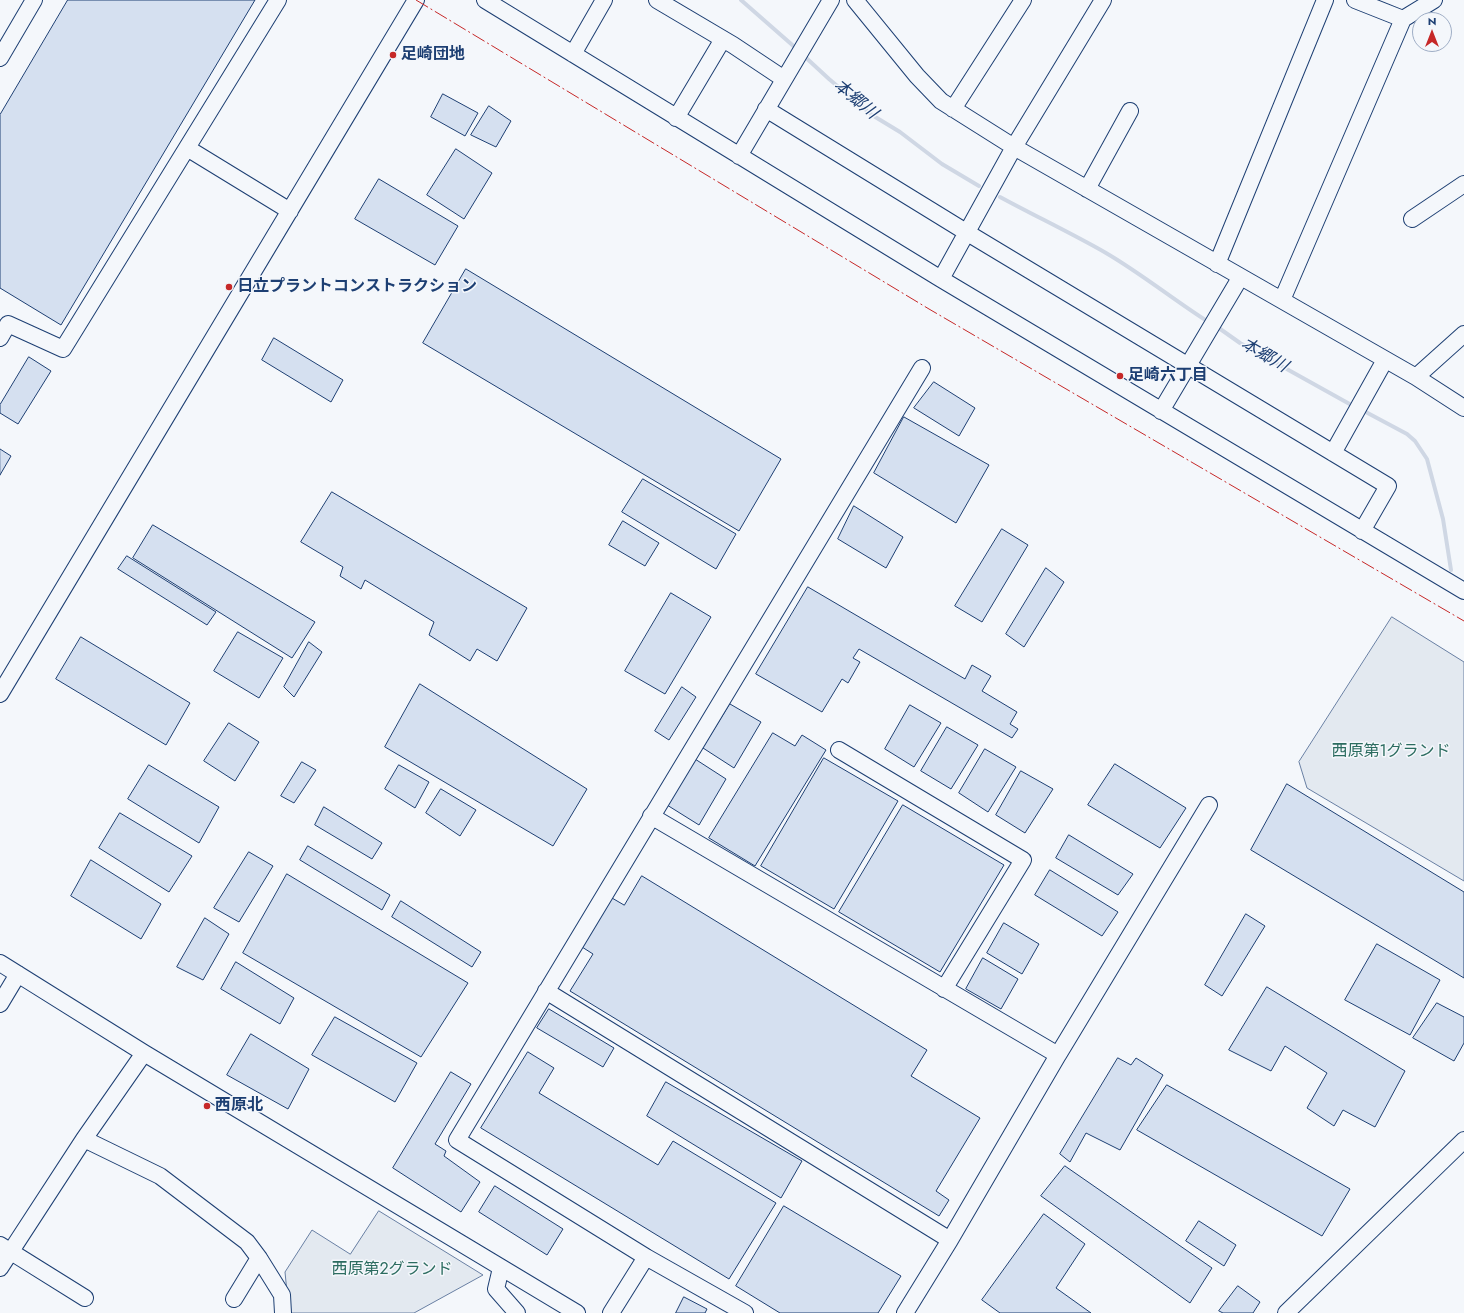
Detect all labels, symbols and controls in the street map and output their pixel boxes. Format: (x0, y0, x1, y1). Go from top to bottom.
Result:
north arrow (1412, 12, 1452, 52)
text: N (1428, 13, 1436, 29)
place label: 足崎団地 (401, 45, 465, 65)
marker: 足崎団地 (388, 50, 398, 60)
water label: 本郷川 (829, 76, 881, 124)
place label: 日立プラントコンストラクション (237, 277, 477, 297)
marker: 日立プラントコンストラクション (224, 282, 234, 292)
water label: 本郷川 (1237, 334, 1291, 378)
place label: 足崎六丁目 (1128, 366, 1208, 386)
marker: 足崎六丁目 (1115, 371, 1125, 381)
park label: 西原第1グランド (1331, 742, 1451, 762)
place label: 西原北 (215, 1096, 263, 1116)
marker: 西原北 (202, 1101, 212, 1111)
park label: 西原第2グランド (331, 1260, 453, 1280)

